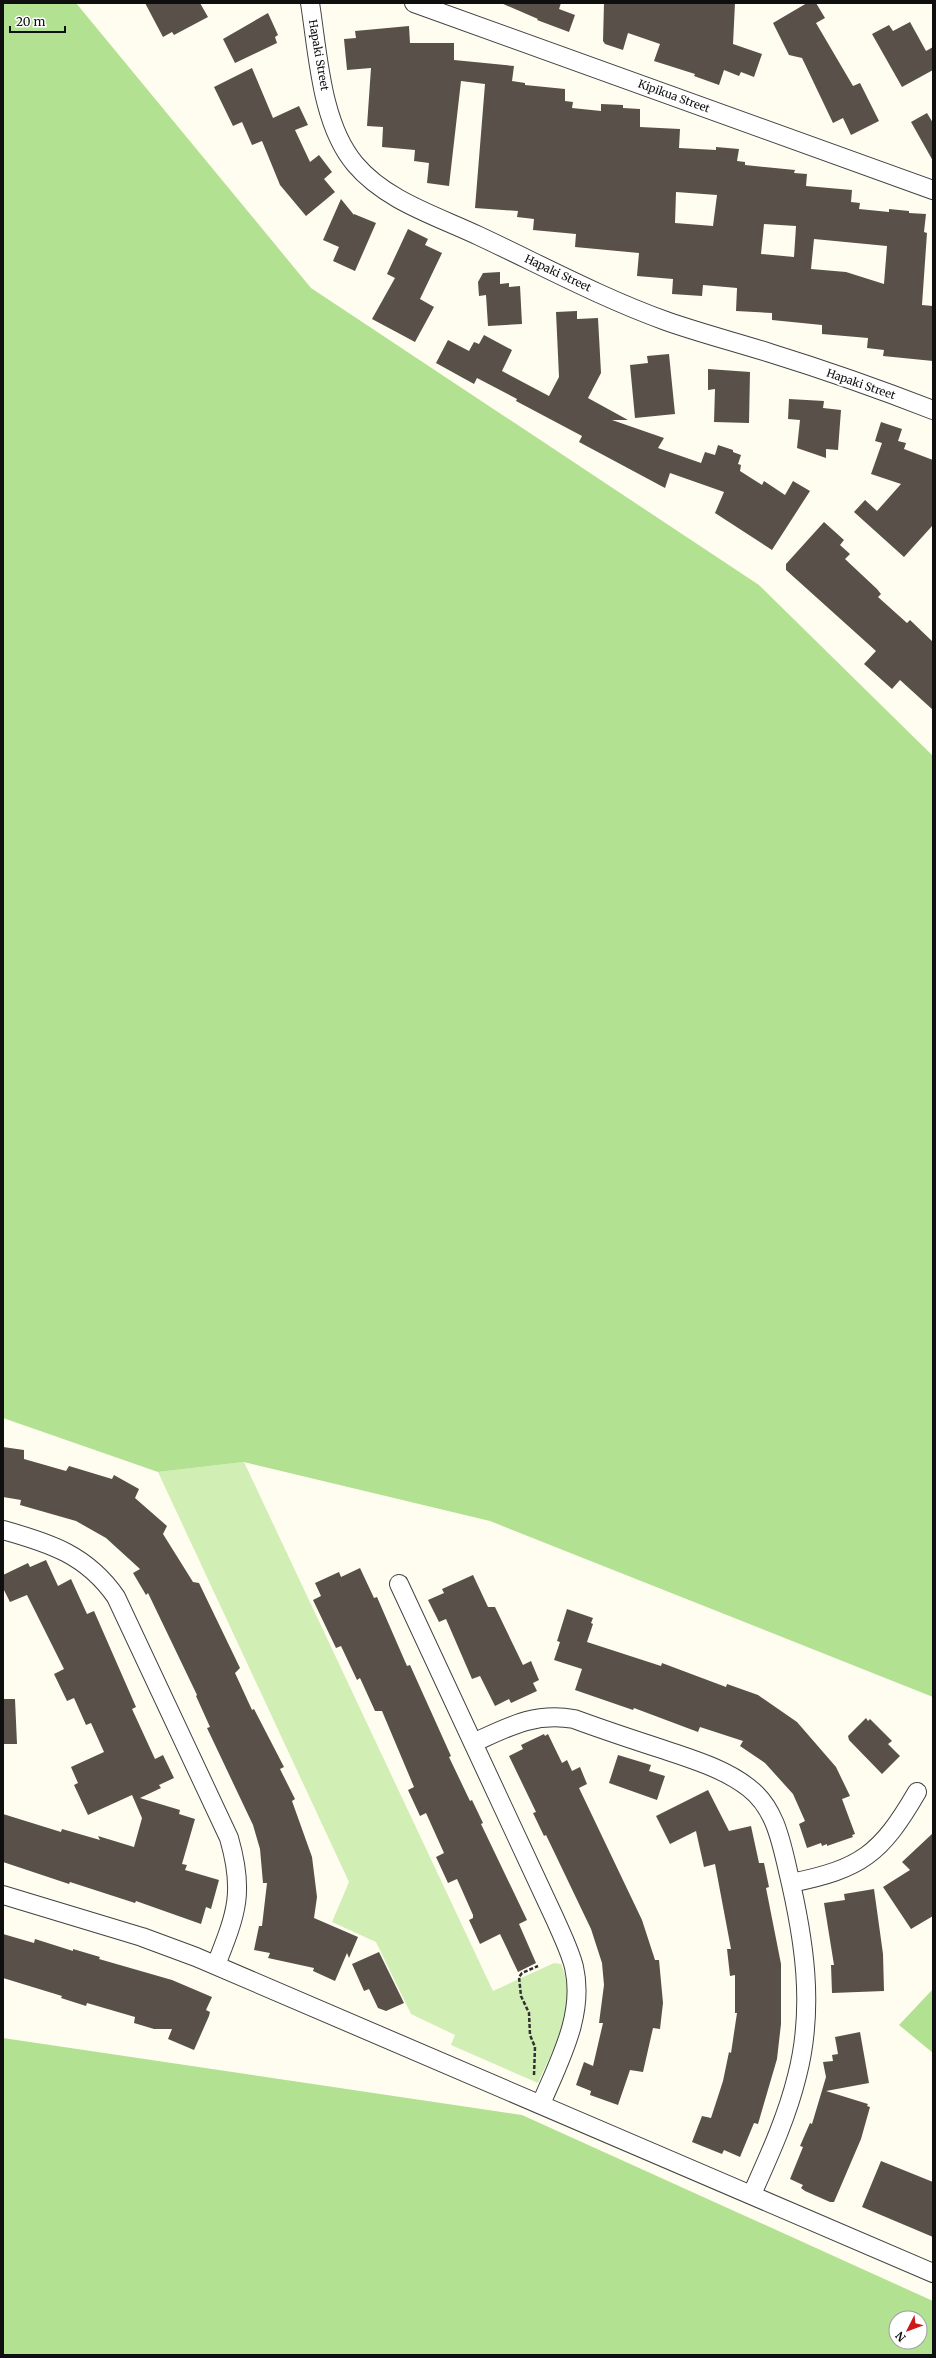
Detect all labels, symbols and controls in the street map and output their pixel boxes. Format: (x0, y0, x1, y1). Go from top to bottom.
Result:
scale bar (10, 8, 65, 34)
text: 20 m (16, 14, 45, 29)
street label: Hapaki Street (306, 18, 332, 92)
street label: Kipikua Street (636, 77, 712, 116)
street label: Hapaki Street (522, 251, 594, 295)
street label: Hapaki Street (825, 366, 898, 403)
north arrow (888, 2310, 928, 2350)
text: N (892, 2329, 909, 2345)

